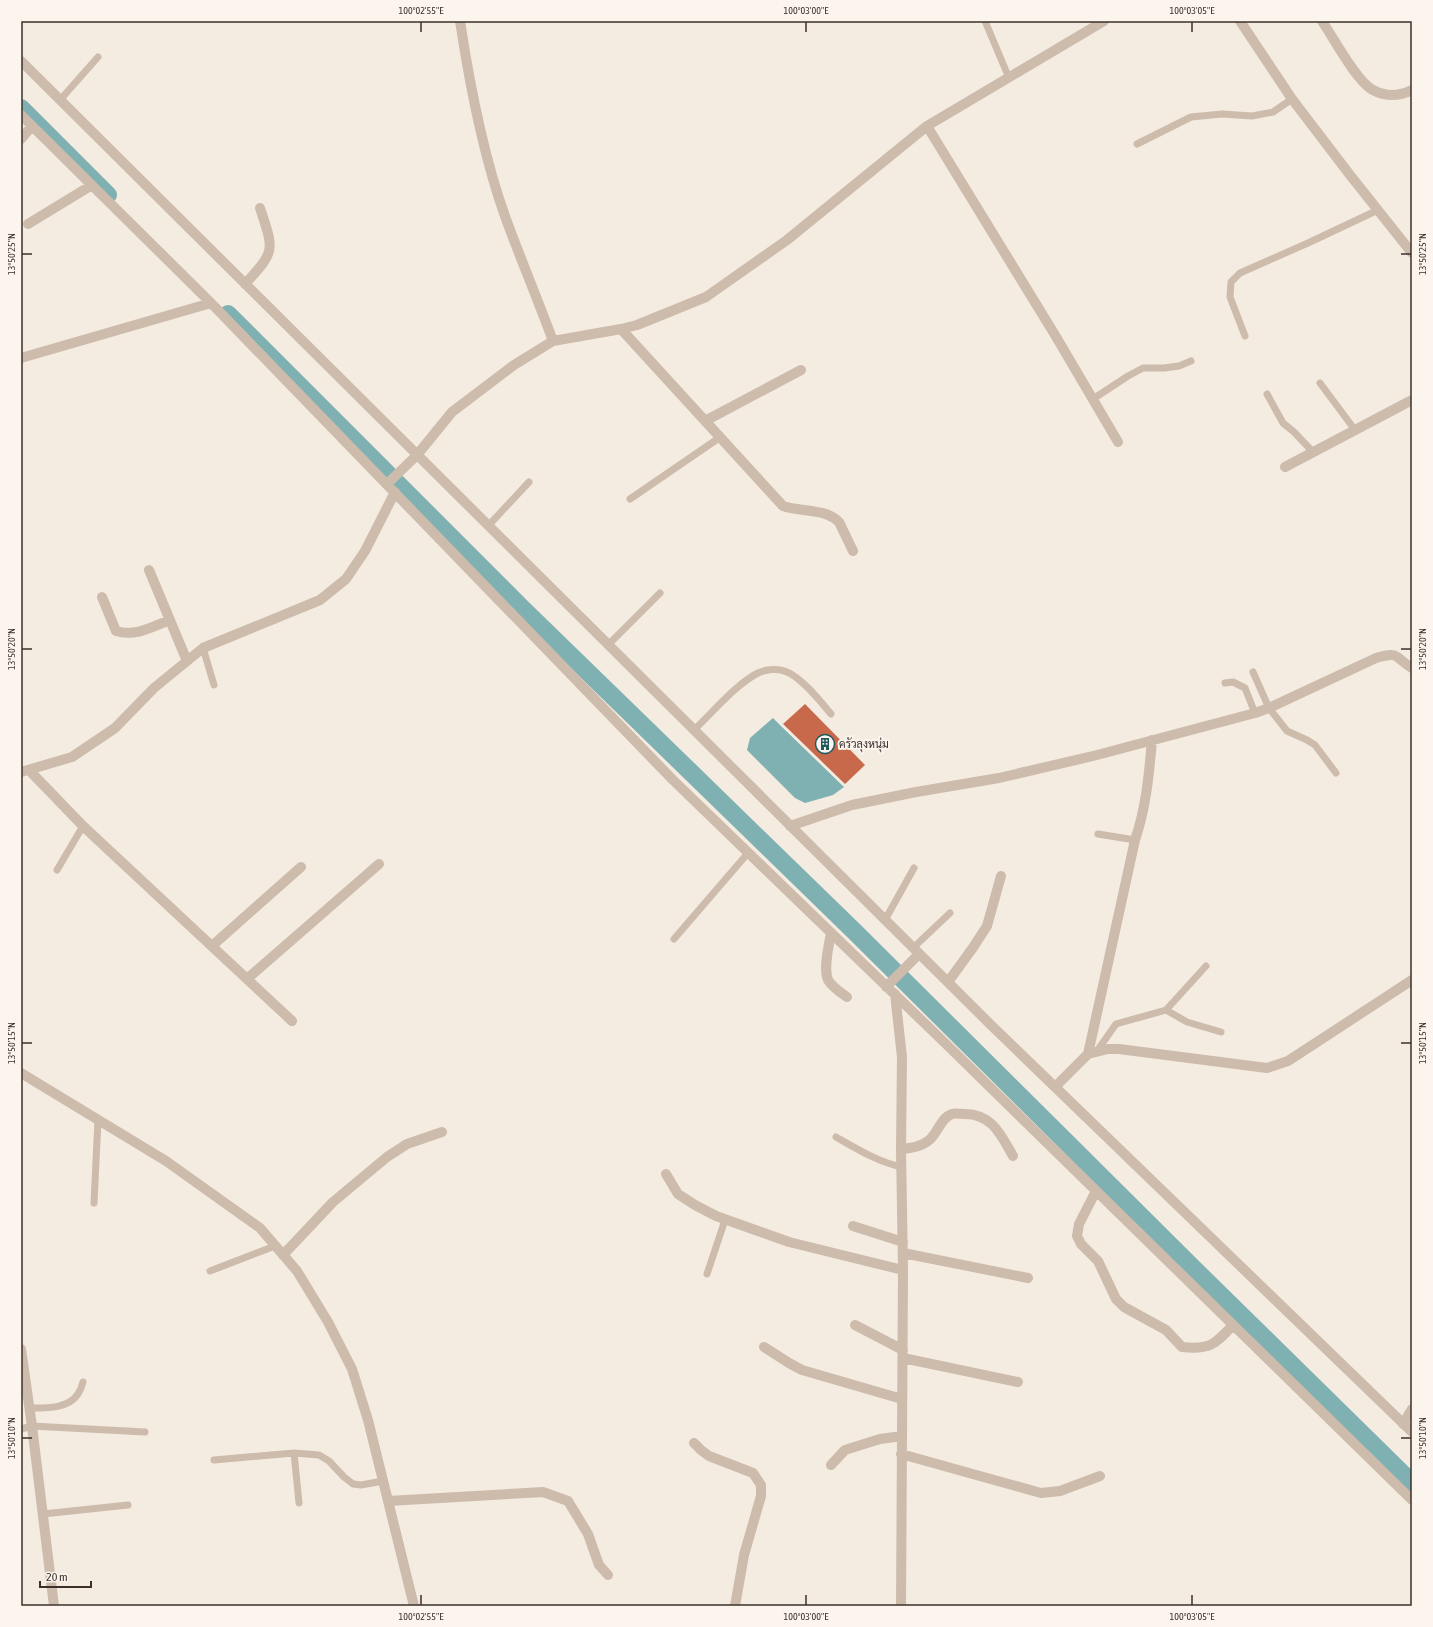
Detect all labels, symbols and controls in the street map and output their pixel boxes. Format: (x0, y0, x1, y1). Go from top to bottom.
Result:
text: 100°02'55"E (399, 5, 444, 16)
text: 100°03'00"E (784, 5, 829, 16)
text: 100°03'05"E (1170, 5, 1215, 16)
text: 13°50'25"N (6, 233, 17, 275)
text: 13°50'25"N (1417, 233, 1428, 275)
text: 13°50'20"N (6, 628, 17, 670)
text: 13°50'20"N (1417, 628, 1428, 670)
building icon: ครัวลุงหนุ่ม (814, 733, 836, 755)
place label: ครัวลุงหนุ่ม (839, 737, 889, 753)
text: 13°50'15"N (6, 1022, 17, 1064)
text: 13°50'15"N (1417, 1022, 1428, 1064)
text: 13°50'10"N (6, 1417, 17, 1459)
text: 13°50'10"N (1417, 1417, 1428, 1459)
scale bar (40, 1563, 91, 1589)
text: 20 m (46, 1570, 68, 1584)
text: 100°02'55"E (399, 1611, 444, 1622)
text: 100°03'00"E (784, 1611, 829, 1622)
text: 100°03'05"E (1170, 1611, 1215, 1622)

